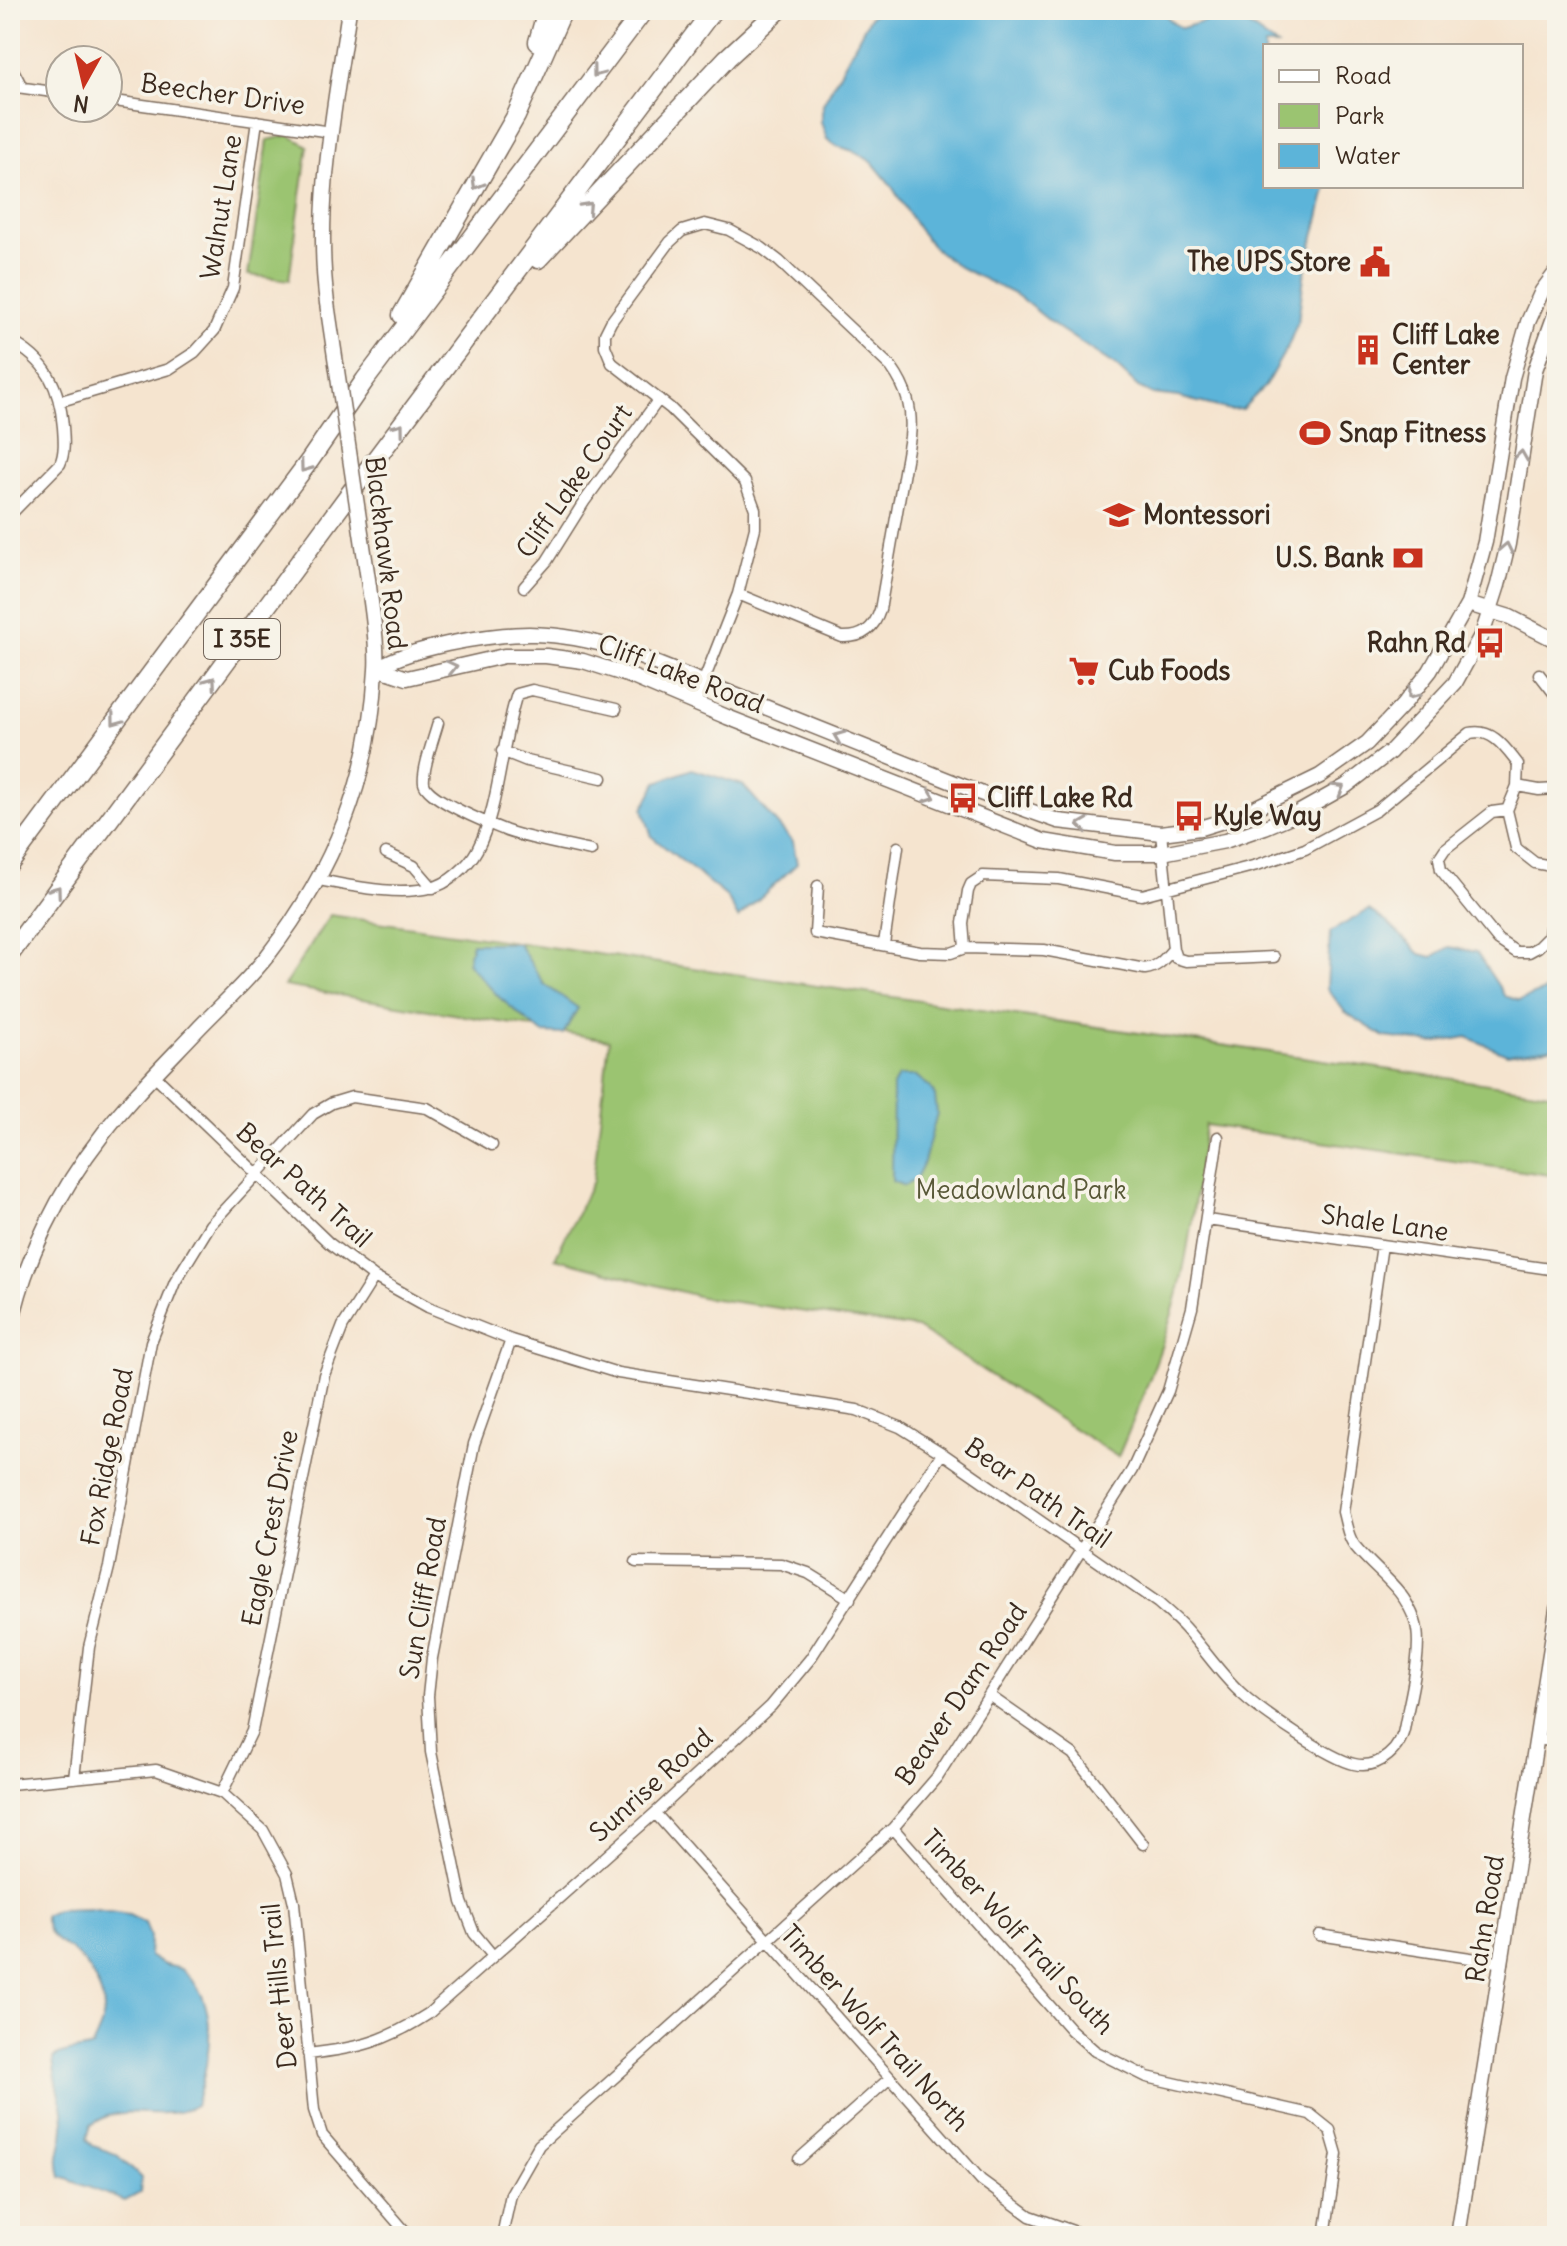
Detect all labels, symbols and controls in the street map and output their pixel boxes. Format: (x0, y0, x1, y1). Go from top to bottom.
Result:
north arrow (44, 44, 124, 124)
legend (1263, 44, 1523, 188)
text: Road (1335, 60, 1391, 90)
one-way arrow (592, 63, 607, 78)
street label: Beecher Drive (139, 66, 307, 121)
text: N (72, 89, 91, 119)
text: Park (1335, 100, 1385, 130)
street label: Walnut Lane (193, 132, 248, 282)
text: Water (1335, 140, 1400, 170)
one-way arrow (471, 175, 487, 190)
one-way arrow (577, 202, 592, 216)
place label: The UPS Store (1187, 245, 1351, 278)
public building icon: The UPS Store (1358, 245, 1392, 279)
place label: Cliff Lake Center (1392, 318, 1500, 381)
building icon: Cliff Lake Center (1351, 333, 1385, 367)
street label: Cliff Lake Court (508, 397, 639, 564)
sports icon: Snap Fitness (1298, 416, 1332, 450)
place label: Snap Fitness (1339, 416, 1487, 449)
one-way arrow (389, 422, 403, 437)
one-way arrow (1512, 449, 1529, 463)
street label: Blackhawk Road (358, 454, 415, 652)
one-way arrow (300, 458, 314, 473)
school or university icon: Montessori (1102, 498, 1136, 532)
place label: Montessori (1143, 498, 1271, 531)
place label: U.S. Bank (1275, 541, 1384, 574)
bank icon: U.S. Bank (1391, 541, 1425, 575)
one-way arrow (1497, 542, 1514, 555)
road number: I 35E (204, 619, 280, 659)
place label: Rahn Rd (1367, 626, 1466, 659)
bus stop icon: Rahn Rd (1473, 626, 1507, 660)
street label: Cliff Lake Road (594, 627, 769, 720)
supermarket icon: Cub Foods (1067, 654, 1101, 688)
place label: Cub Foods (1108, 654, 1231, 687)
one-way arrow (444, 659, 458, 676)
one-way arrow (201, 676, 215, 691)
one-way arrow (1407, 685, 1422, 699)
one-way arrow (111, 712, 126, 726)
one-way arrow (833, 730, 847, 747)
bus stop icon: Cliff Lake Rd (946, 781, 980, 815)
place label: Cliff Lake Rd (987, 781, 1133, 814)
one-way arrow (1330, 783, 1345, 798)
one-way arrow (923, 787, 937, 803)
bus stop icon: Kyle Way (1172, 799, 1206, 833)
place label: Kyle Way (1213, 799, 1322, 832)
one-way arrow (1077, 817, 1090, 834)
one-way arrow (47, 885, 61, 900)
street label: Bear Path Trail (230, 1115, 379, 1254)
park label: Meadowland Park (916, 1173, 1126, 1206)
street label: Shale Lane (1319, 1197, 1451, 1248)
street label: Fox Ridge Road (73, 1365, 140, 1548)
street label: Eagle Crest Drive (234, 1427, 305, 1629)
street label: Bear Path Trail (959, 1430, 1118, 1555)
street label: Sun Cliff Road (392, 1514, 453, 1681)
street label: Beaver Dam Road (887, 1596, 1034, 1791)
street label: Sunrise Road (582, 1721, 719, 1848)
street label: Timber Wolf Trail South (915, 1822, 1122, 2041)
street label: Rahn Road (1458, 1853, 1511, 1985)
street label: Deer Hills Trail (253, 1902, 304, 2070)
street label: Timber Wolf Trail North (774, 1917, 977, 2138)

